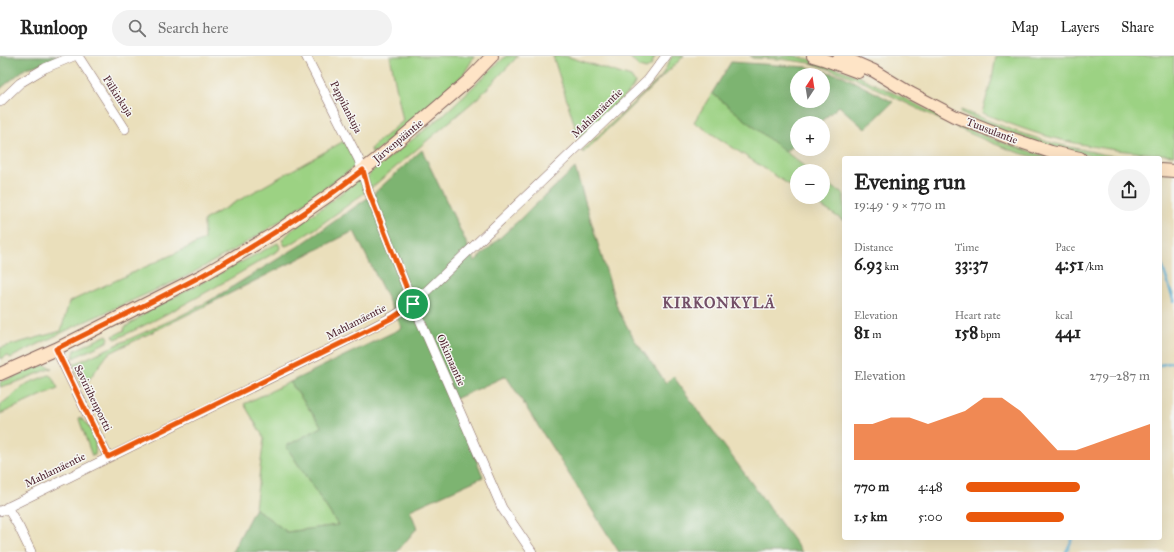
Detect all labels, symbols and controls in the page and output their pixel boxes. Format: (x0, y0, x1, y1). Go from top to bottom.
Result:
search box (112, 10, 392, 46)
text: Runloop (20, 16, 88, 39)
icon: search (126, 17, 148, 39)
text: Search here (158, 19, 229, 37)
text: Map (1011, 19, 1039, 36)
text: Layers (1061, 19, 1099, 36)
text: Share (1121, 19, 1154, 36)
north arrow (790, 68, 830, 108)
map controls (790, 68, 830, 204)
street label: Pälkinkuja (100, 73, 136, 119)
street label: Pappilankuja (327, 79, 365, 135)
street label: Mahlamäentie (569, 85, 625, 140)
street label: Tuusulantie (964, 115, 1020, 147)
street label: Järvenpääntie (370, 116, 426, 167)
button: + (790, 116, 830, 156)
button: − (790, 164, 830, 204)
text: Evening run (854, 168, 966, 195)
button: share (1108, 169, 1150, 211)
text: 19:49 · 9 × 770 m (854, 197, 946, 213)
text: Distance (854, 241, 893, 254)
text: Time (955, 241, 979, 254)
text: Pace (1055, 241, 1075, 254)
text: 6.93 (854, 254, 882, 275)
text: 33:37 (955, 254, 988, 275)
text: 4:51 (1055, 254, 1084, 275)
text: km (882, 260, 899, 273)
text: /km (1084, 260, 1103, 273)
pin (396, 287, 430, 321)
icon: arrive (402, 293, 424, 315)
district label: KIRKONKYLÄ (662, 294, 776, 312)
street label: Mahlamäentie (324, 301, 389, 343)
text: Elevation (854, 309, 898, 322)
text: Heart rate (955, 309, 1001, 322)
text: kcal (1055, 309, 1073, 322)
text: 81 (854, 322, 870, 343)
text: 158 (955, 322, 978, 343)
text: 441 (1055, 322, 1081, 343)
text: m (870, 328, 881, 341)
text: bpm (978, 328, 1001, 341)
street label: Olkimaantie (434, 332, 468, 388)
street label: Saviriihenportti (71, 363, 115, 433)
text: Elevation (854, 368, 906, 384)
text: 279–287 m (1089, 368, 1150, 384)
street label: Mahlamäentie (23, 450, 88, 490)
text: 770 m (854, 479, 889, 495)
text: 4:48 (918, 479, 943, 495)
text: 1.5 km (854, 509, 887, 525)
text: 5:00 (918, 509, 942, 525)

